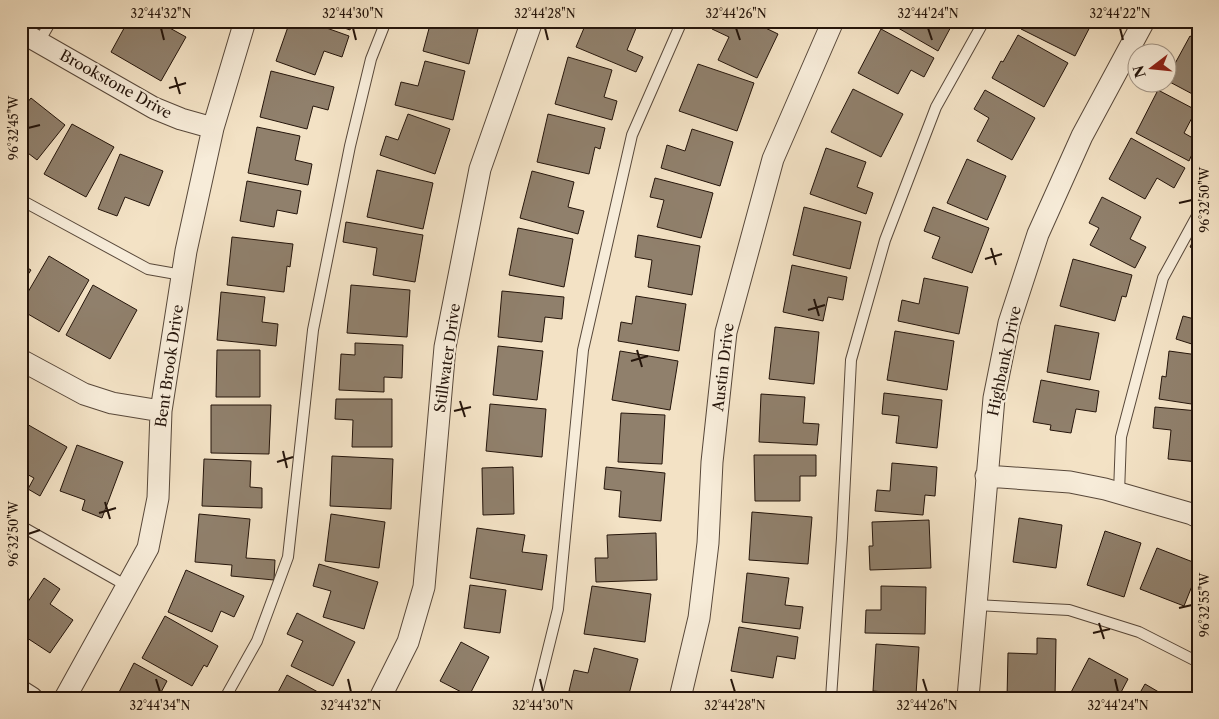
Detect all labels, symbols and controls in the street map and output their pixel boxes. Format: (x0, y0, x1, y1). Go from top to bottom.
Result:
text: 32°44'32"N (131, 6, 192, 21)
text: 32°44'30"N (322, 6, 384, 21)
text: 32°44'28"N (514, 6, 576, 21)
text: 32°44'26"N (705, 6, 767, 21)
text: 32°44'24"N (897, 6, 959, 21)
text: 32°44'22"N (1089, 6, 1151, 21)
north arrow (1126, 42, 1176, 92)
street label: Brookstone Drive (57, 45, 175, 123)
text: N (1129, 63, 1150, 80)
text: 96°32'45"W (6, 95, 21, 160)
text: 96°32'50"W (1197, 166, 1212, 233)
street label: Stillwater Drive (430, 302, 464, 414)
street label: Bent Brook Drive (151, 303, 187, 429)
street label: Highbank Drive (983, 304, 1025, 418)
street label: Austin Drive (708, 322, 738, 413)
text: 96°32'50"W (6, 500, 21, 567)
text: 96°32'55"W (1197, 572, 1212, 637)
text: 32°44'34"N (130, 698, 190, 713)
text: 32°44'32"N (321, 698, 382, 713)
text: 32°44'30"N (512, 698, 574, 713)
text: 32°44'28"N (704, 698, 766, 713)
text: 32°44'26"N (896, 698, 958, 713)
text: 32°44'24"N (1087, 698, 1149, 713)

